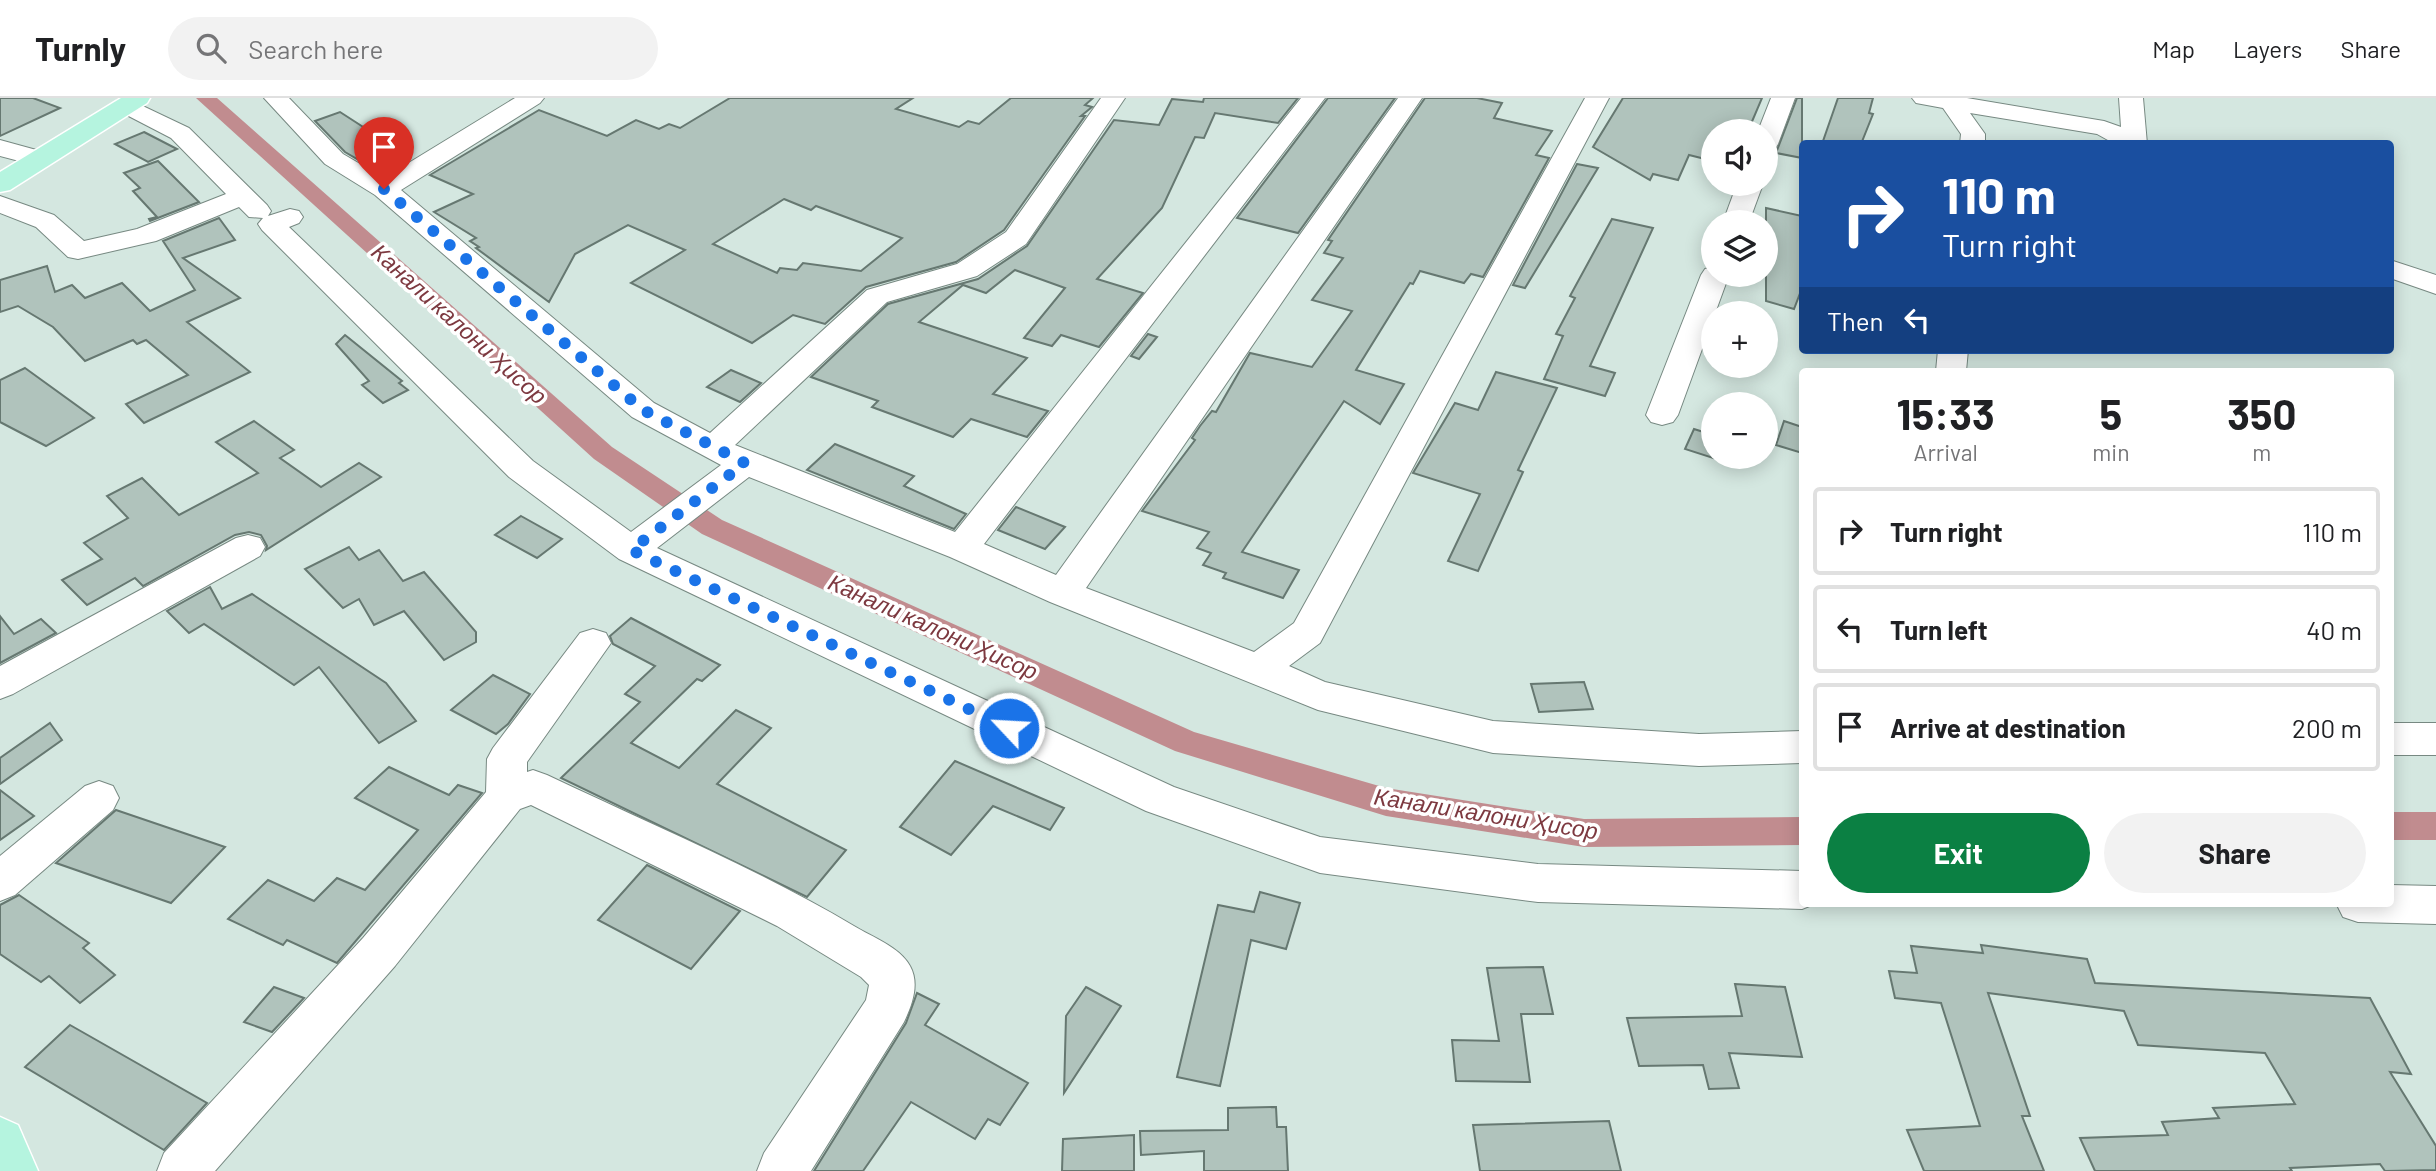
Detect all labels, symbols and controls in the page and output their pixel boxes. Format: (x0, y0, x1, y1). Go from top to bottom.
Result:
search box (168, 17, 658, 80)
text: Turnly (35, 28, 126, 68)
icon: search (192, 29, 230, 67)
text: Search here (248, 33, 383, 64)
text: Map (2152, 34, 2195, 63)
text: Layers (2233, 34, 2302, 63)
text: Share (2340, 34, 2401, 63)
pin (354, 117, 414, 189)
map controls (1701, 119, 1778, 469)
button: sound (1701, 119, 1778, 196)
icon: arrive (365, 128, 403, 166)
text: 110 m (1942, 165, 2056, 224)
icon: right (1827, 168, 1918, 259)
button: layers (1701, 210, 1778, 287)
text: Turn right (1942, 225, 2077, 263)
water label: Канали калони Ҳисор (366, 237, 553, 409)
button: + (1701, 301, 1778, 378)
icon: left (1898, 301, 1936, 339)
text: Then (1827, 305, 1884, 336)
text: 15:33 (1897, 388, 1995, 438)
text: 5 (2100, 388, 2122, 438)
text: 350 (2227, 388, 2296, 438)
button: − (1701, 392, 1778, 469)
text: Arrival (1913, 438, 1978, 466)
text: min (2092, 438, 2130, 466)
text: m (2252, 438, 2271, 466)
icon: right (1831, 512, 1869, 550)
text: Turn right (1890, 516, 2003, 547)
text: 110 m (2302, 516, 2362, 547)
water label: Канали калони Ҳисор (824, 567, 1043, 685)
icon: left (1831, 610, 1869, 648)
text: Turn left (1890, 614, 1988, 645)
text: 40 m (2306, 614, 2362, 645)
position arrow (972, 691, 1046, 765)
icon: arrive (1831, 708, 1869, 746)
text: Arrive at destination (1890, 712, 2126, 743)
text: 200 m (2292, 712, 2362, 743)
water label: Канали калони Ҳисор (1372, 782, 1600, 845)
button: Exit (1827, 813, 2090, 893)
button: Share (2104, 813, 2366, 893)

